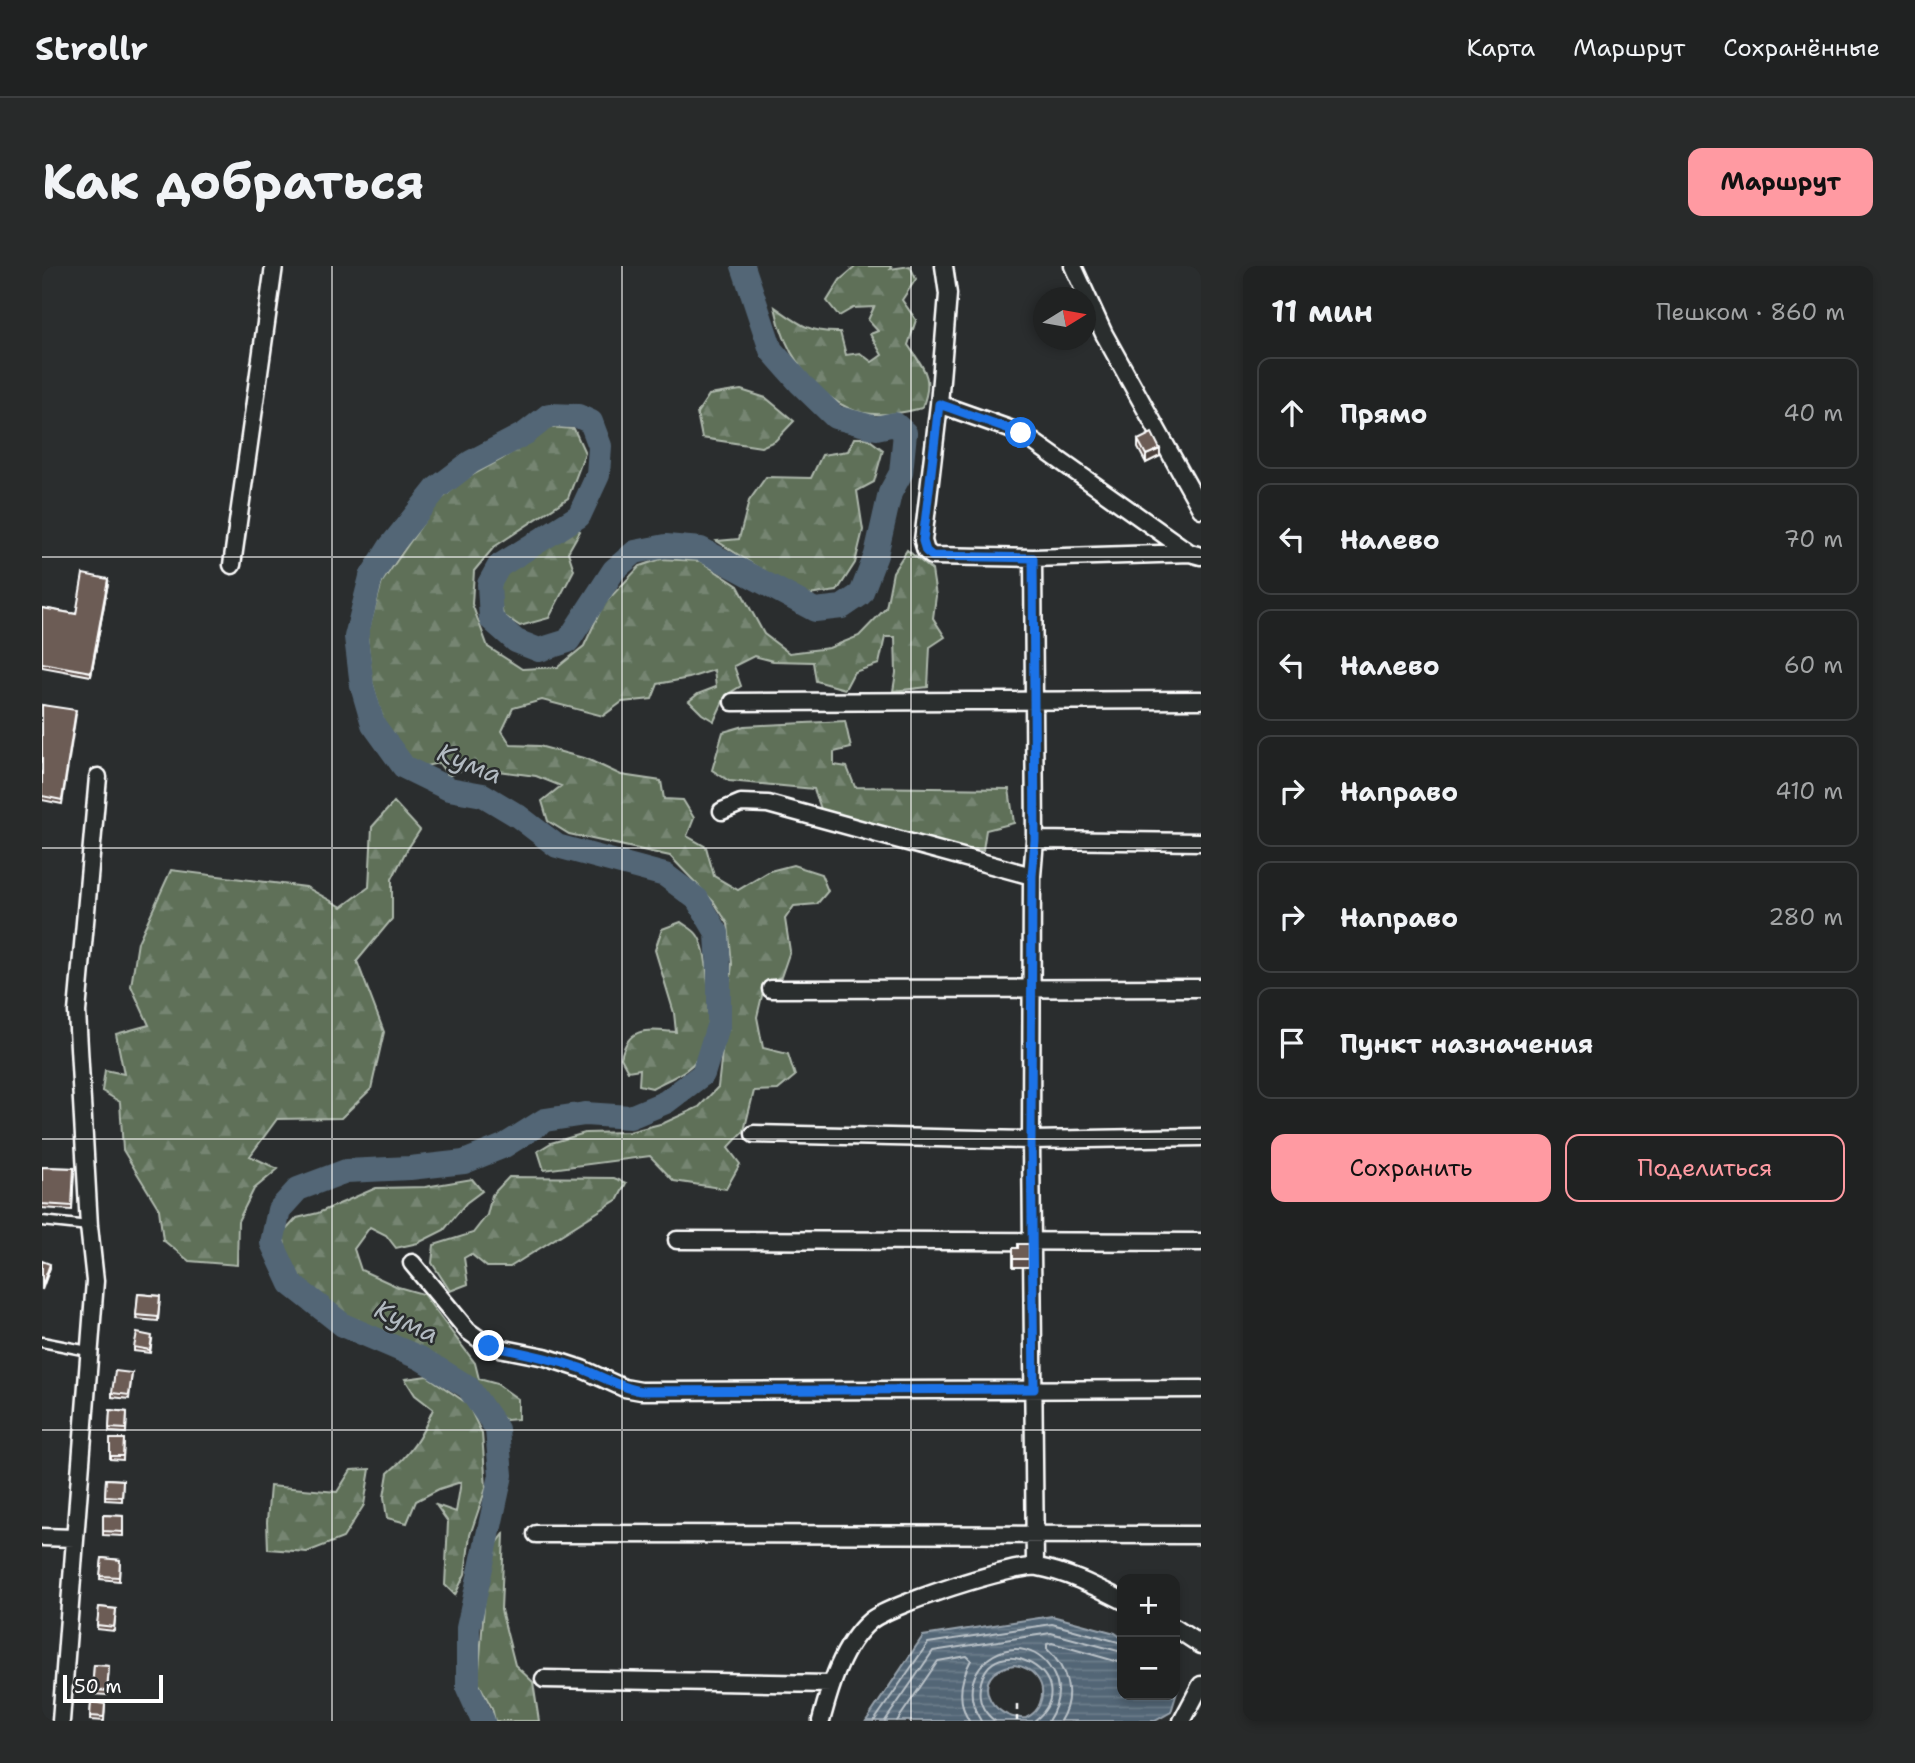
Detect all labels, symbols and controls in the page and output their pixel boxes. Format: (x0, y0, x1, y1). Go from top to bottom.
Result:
text: Strollr (35, 26, 148, 71)
text: Карта (1467, 32, 1535, 64)
text: Маршрут (1573, 32, 1685, 64)
text: Сохранённые (1723, 32, 1880, 64)
button: Маршрут (1688, 148, 1873, 216)
text: Как добраться (42, 149, 424, 215)
north arrow (1033, 287, 1096, 350)
text: 11 мин (1271, 291, 1373, 332)
text: Пешком · 860 m (1656, 297, 1845, 327)
icon: ahead (1273, 394, 1311, 432)
text: Прямо (1340, 396, 1428, 431)
text: 40 m (1783, 398, 1843, 428)
route start (1005, 417, 1036, 448)
icon: left (1273, 520, 1311, 558)
text: Налево (1340, 522, 1440, 557)
text: 70 m (1784, 524, 1843, 554)
icon: left (1273, 646, 1311, 684)
text: Налево (1340, 648, 1440, 683)
text: 60 m (1784, 650, 1843, 680)
water label: Кума (432, 734, 508, 792)
icon: right (1273, 772, 1311, 810)
text: Направо (1340, 774, 1458, 809)
text: 410 m (1775, 776, 1843, 806)
icon: right (1273, 898, 1311, 936)
text: Направо (1340, 900, 1458, 935)
text: 280 m (1768, 902, 1843, 932)
icon: arrive (1273, 1024, 1311, 1062)
text: Пункт назначения (1340, 1026, 1593, 1061)
button: Сохранить (1271, 1134, 1551, 1202)
button: Поделиться (1565, 1134, 1845, 1202)
water label: Кума (369, 1291, 445, 1351)
route end (473, 1330, 504, 1361)
map controls (1117, 1574, 1180, 1700)
button: + (1117, 1574, 1180, 1637)
button: − (1117, 1637, 1180, 1700)
scale bar (63, 1672, 163, 1704)
text: 50 m (74, 1674, 122, 1699)

